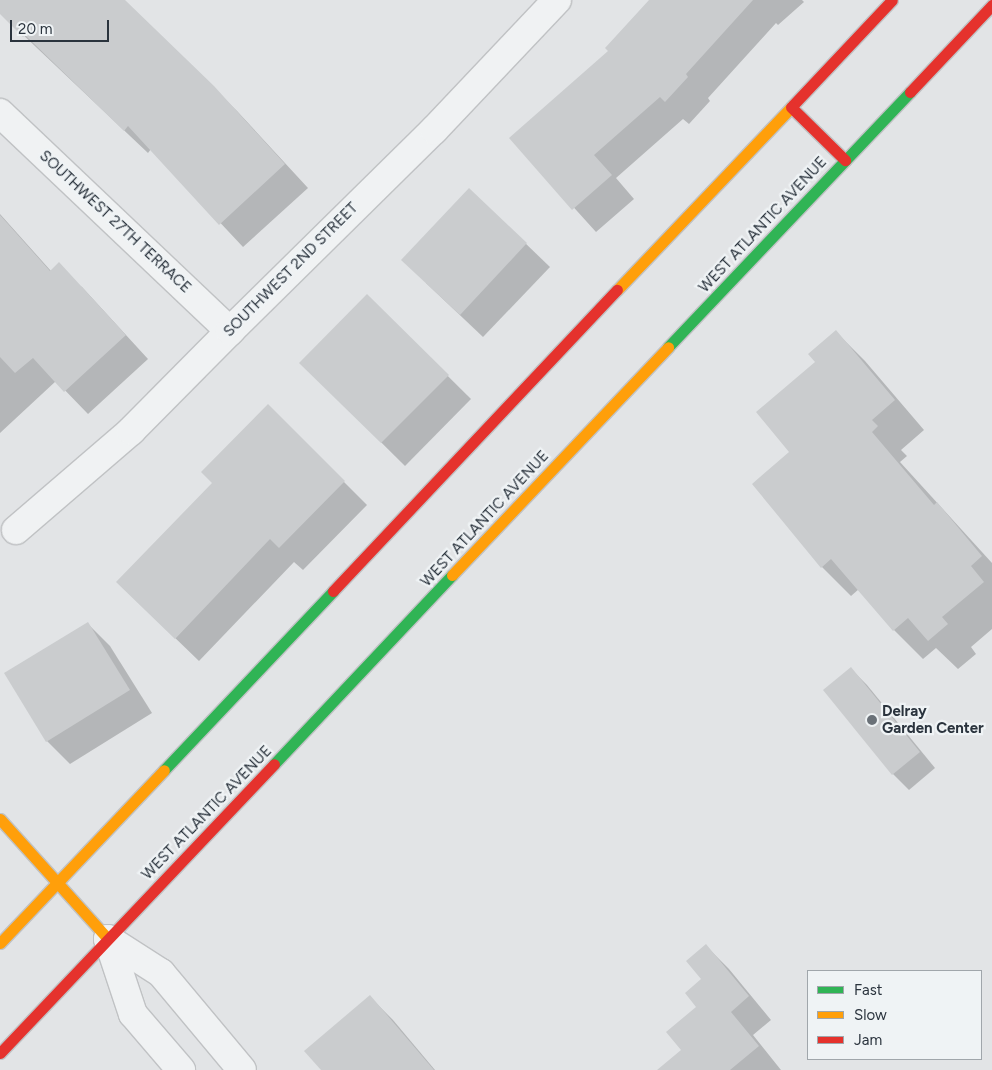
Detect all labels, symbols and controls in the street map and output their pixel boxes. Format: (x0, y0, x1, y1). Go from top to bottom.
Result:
scale bar (12, 10, 111, 42)
text: 20 m (18, 20, 52, 38)
street label: SOUTHWEST 27TH TERRACE (36, 147, 194, 297)
street label: WEST ATLANTIC AVENUE (695, 153, 831, 297)
street label: SOUTHWEST 2ND STREET (220, 199, 362, 341)
street label: WEST ATLANTIC AVENUE (417, 447, 553, 591)
place label: Delray Garden Center (882, 702, 984, 737)
marker: Delray Garden Center (866, 714, 878, 726)
street label: WEST ATLANTIC AVENUE (138, 742, 276, 884)
legend (807, 970, 982, 1060)
text: Fast (854, 981, 882, 999)
text: Slow (854, 1006, 887, 1024)
text: Jam (854, 1031, 882, 1049)

